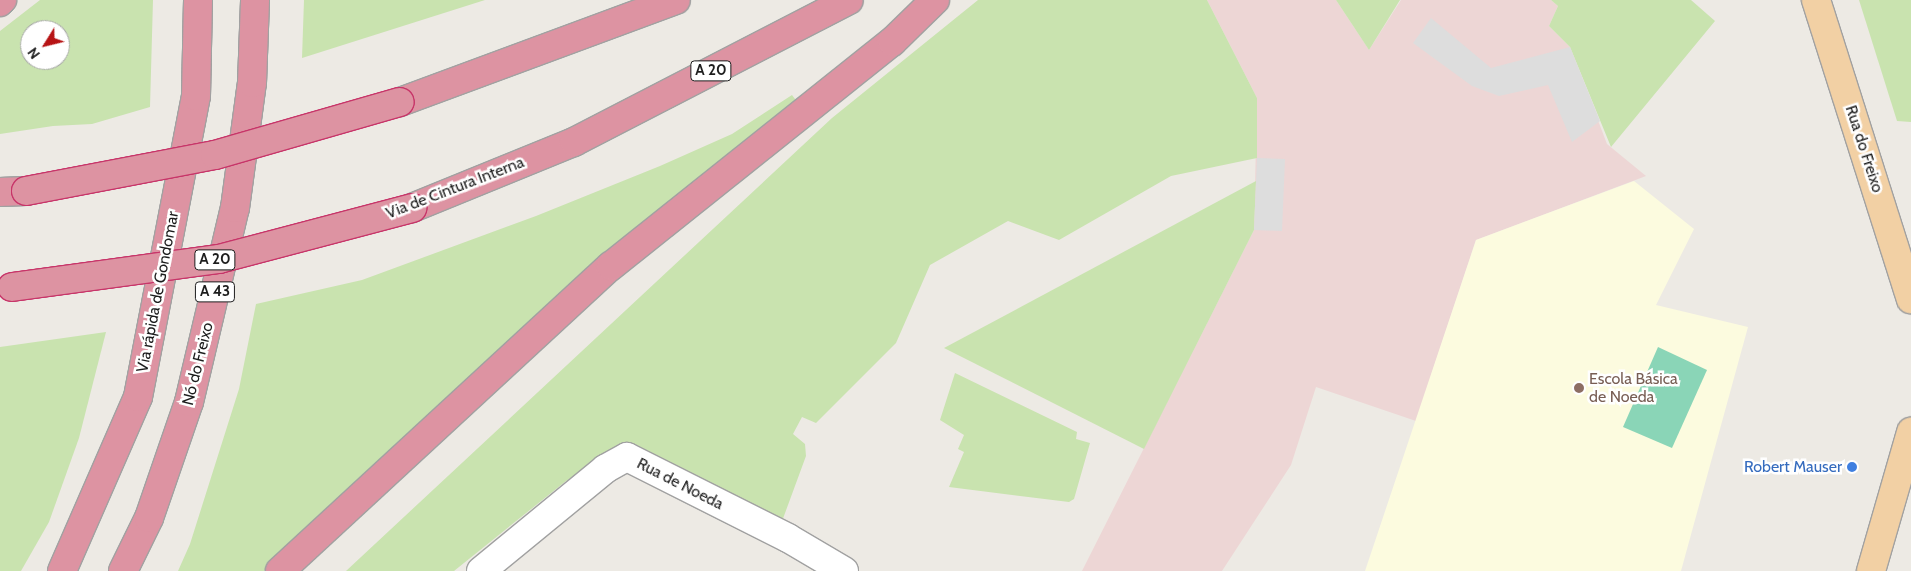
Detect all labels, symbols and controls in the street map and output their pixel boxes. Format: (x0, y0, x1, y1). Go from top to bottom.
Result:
north arrow (20, 20, 70, 70)
text: N (23, 44, 44, 63)
road number: A 20 (690, 58, 732, 84)
street label: Rua do Freixo (1841, 103, 1887, 195)
street label: Via de Cintura Interna (383, 153, 527, 223)
street label: Via rápida de Gondomar (133, 210, 183, 374)
road number: A 20 (194, 248, 236, 272)
road number: A 43 (194, 280, 236, 304)
street label: Nó do Freixo (178, 320, 218, 408)
place label: Escola Básica de Noeda (1589, 369, 1678, 407)
marker: Escola Básica de Noeda (1573, 382, 1585, 394)
street label: Rua de Noeda (634, 454, 726, 514)
place label: Robert Mauser (1744, 457, 1842, 477)
marker: Robert Mauser (1846, 461, 1858, 473)

